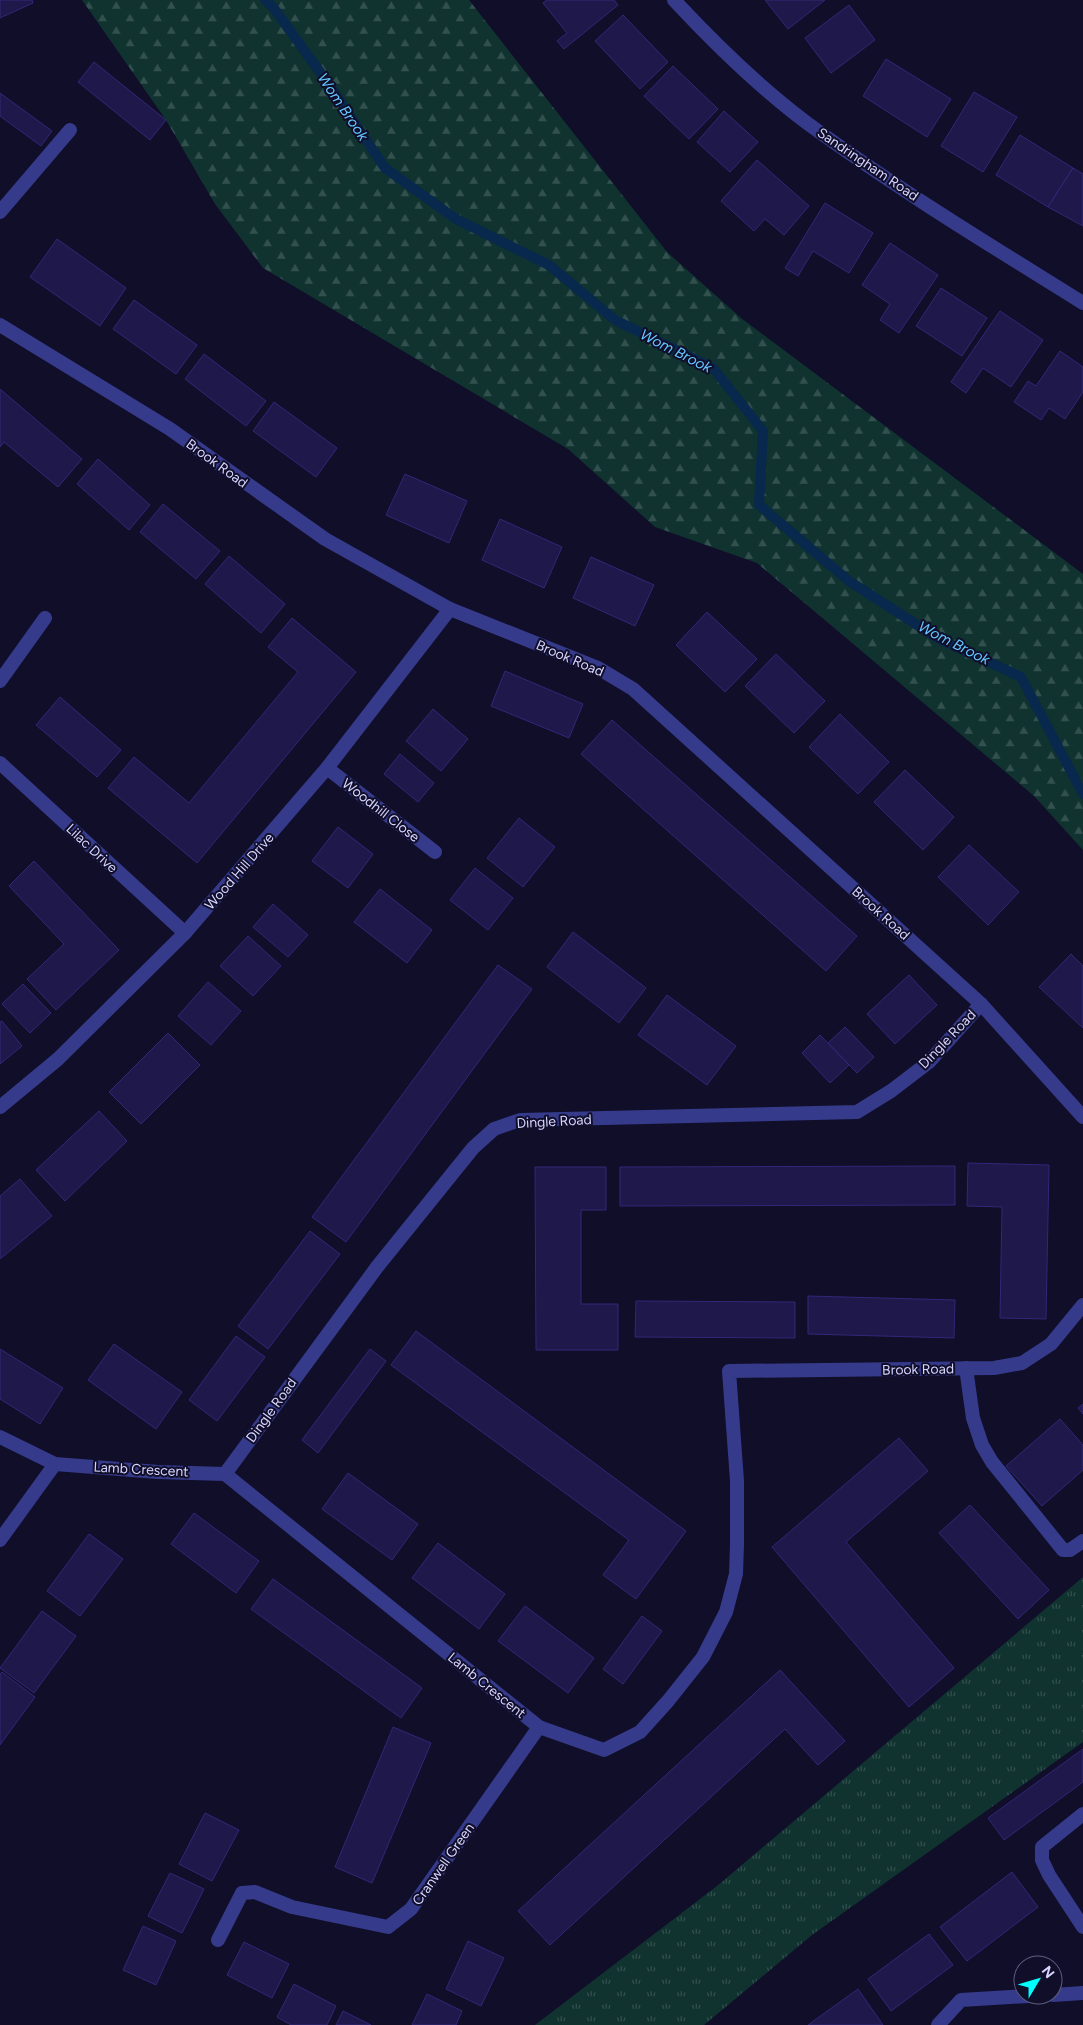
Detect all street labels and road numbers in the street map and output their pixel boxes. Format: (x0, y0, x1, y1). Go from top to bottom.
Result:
street label: Sandringham Road (814, 124, 922, 205)
street label: Brook Road (183, 435, 251, 491)
street label: Brook Road (533, 637, 606, 680)
street label: Woodhill Close (339, 775, 423, 846)
street label: Lilac Drive (62, 820, 121, 877)
street label: Wood Hill Drive (201, 829, 278, 913)
street label: Brook Road (848, 883, 913, 944)
street label: Dingle Road (915, 1006, 980, 1072)
street label: Dingle Road (516, 1111, 592, 1132)
street label: Brook Road (882, 1360, 954, 1379)
street label: Dingle Road (242, 1375, 300, 1446)
street label: Lamb Crescent (93, 1459, 189, 1480)
street label: Lamb Crescent (444, 1649, 529, 1722)
street label: Cranwell Green (409, 1820, 478, 1909)

